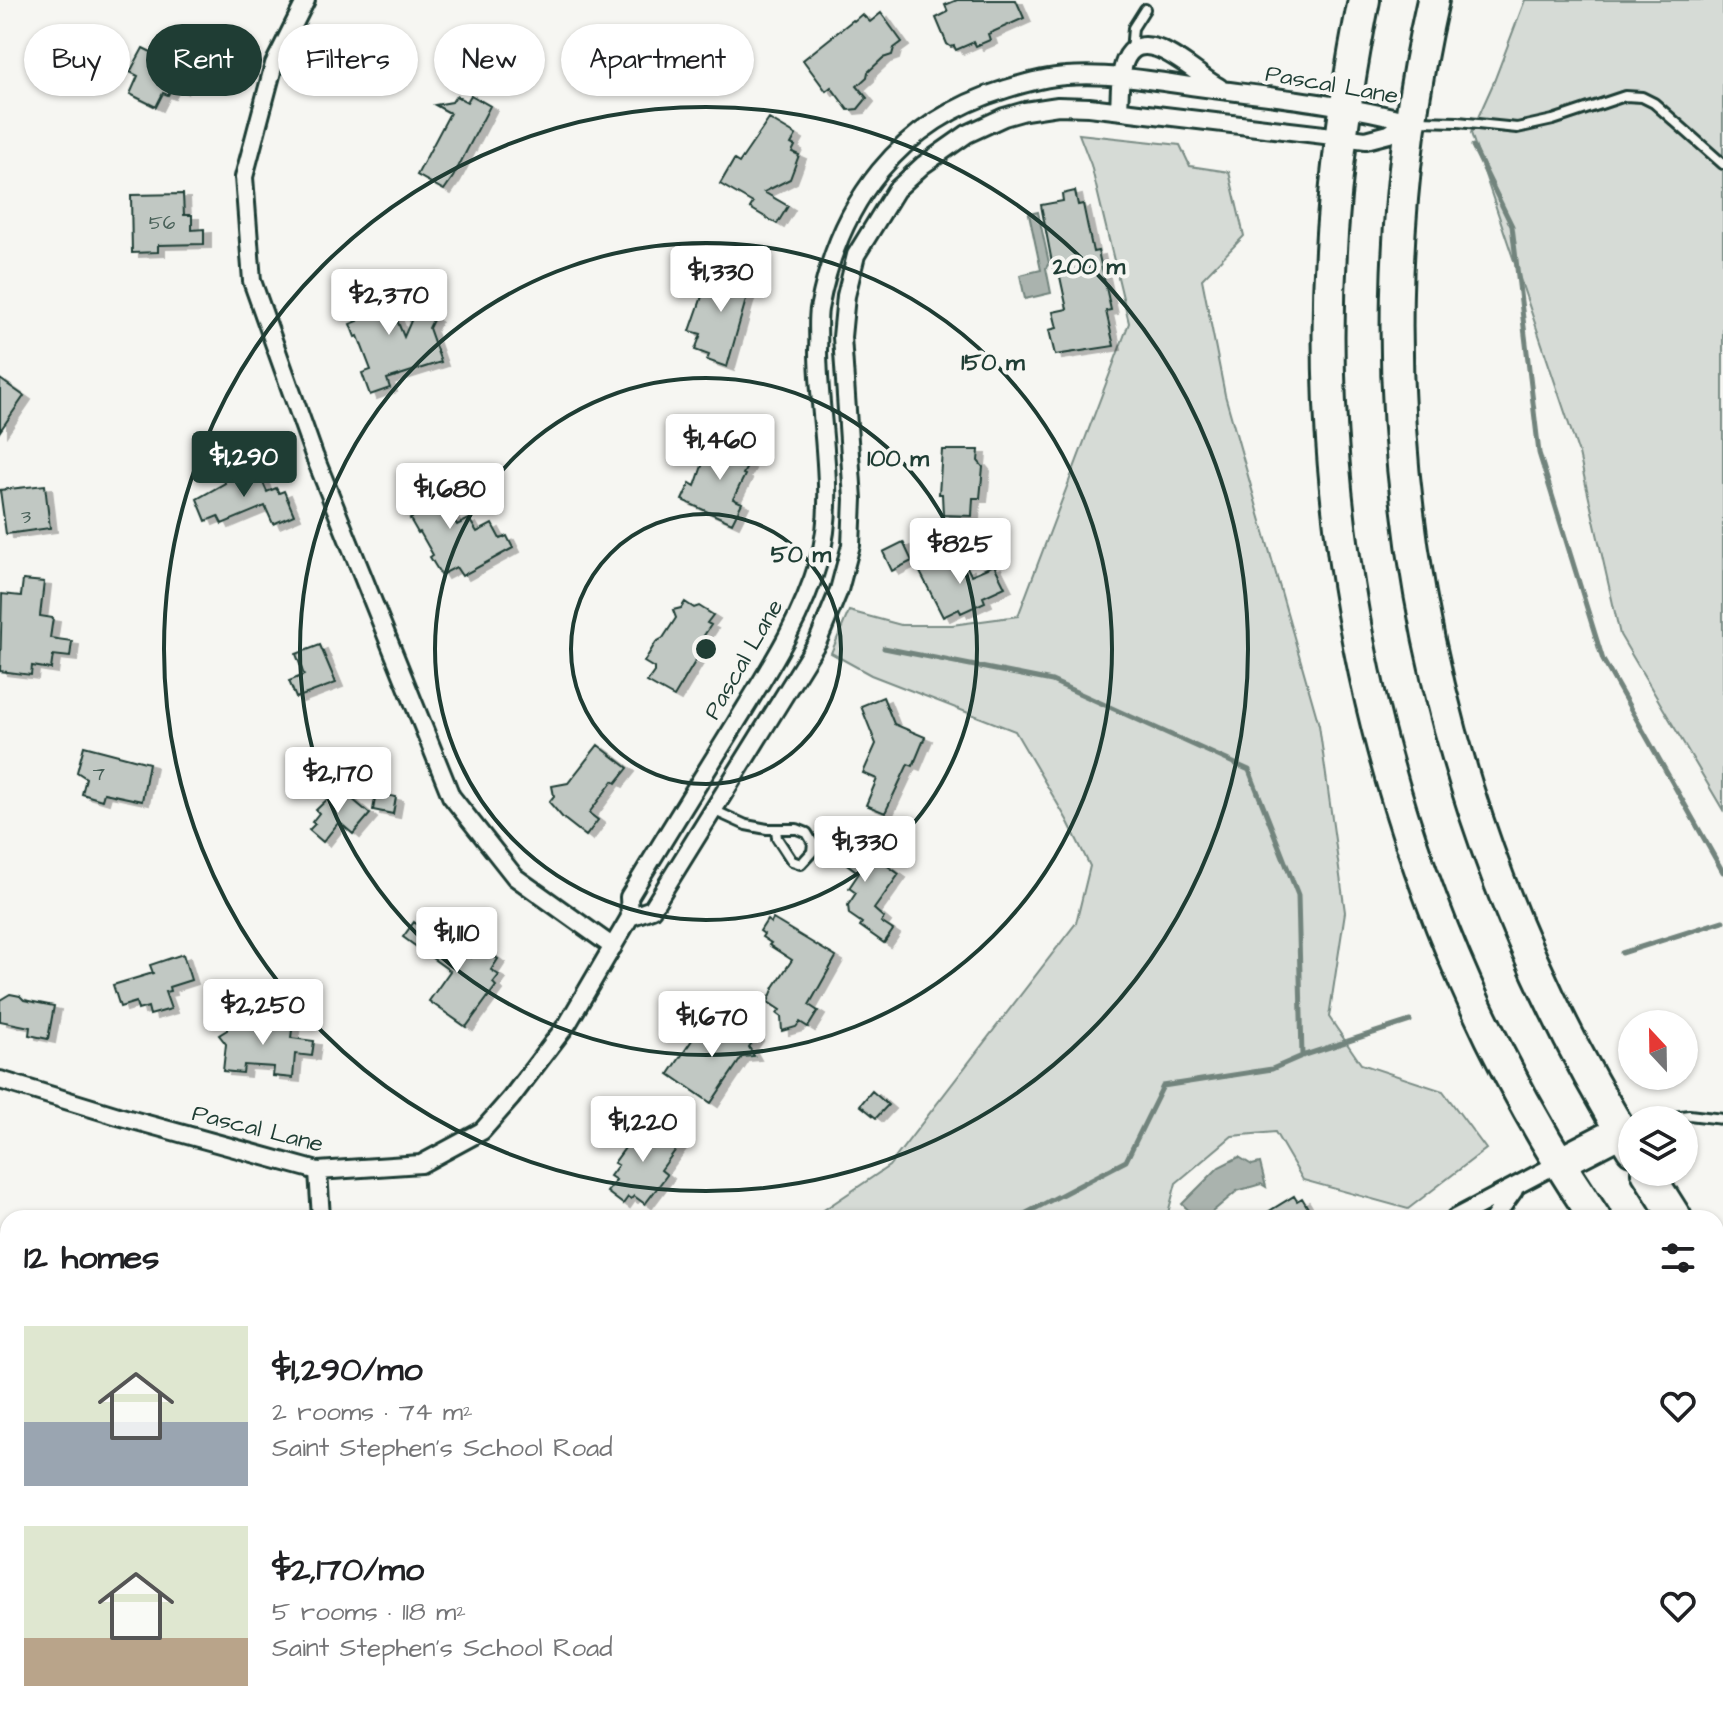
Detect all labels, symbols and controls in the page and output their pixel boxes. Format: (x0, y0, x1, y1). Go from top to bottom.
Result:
chip: Buy (24, 24, 130, 96)
chip: Rent (146, 24, 262, 96)
chip: Filters (278, 24, 418, 96)
chip: New (434, 24, 545, 96)
chip: Apartment (561, 24, 754, 96)
street label: Pascal Lane (1263, 57, 1401, 113)
house number: 56 (149, 209, 176, 237)
pin: $1,330 (656, 246, 786, 314)
text: 200 m (1052, 250, 1125, 284)
text: $1,330 (688, 254, 754, 290)
pin: $2,370 (324, 269, 454, 337)
text: $2,370 (349, 277, 429, 313)
text: 150 m (961, 346, 1025, 380)
pin: $1,460 (655, 414, 785, 482)
text: $1,460 (684, 422, 756, 458)
pin: $1,290 (179, 431, 309, 499)
text: $1,290 (210, 439, 278, 475)
text: 100 m (867, 442, 929, 476)
pin: $1,680 (385, 463, 515, 531)
text: $1,680 (414, 471, 486, 507)
house number: 3 (21, 503, 31, 531)
pin: $825 (913, 518, 1007, 586)
text: $825 (928, 526, 992, 562)
text: 50 m (771, 538, 832, 572)
street label: Pascal Lane (696, 593, 792, 726)
centre of rings (692, 635, 720, 663)
pin: $2,170 (273, 747, 403, 815)
text: $2,170 (303, 755, 373, 791)
house number: 7 (93, 760, 105, 788)
pin: $1,330 (800, 816, 930, 884)
text: $1,330 (832, 824, 898, 860)
pin: $1,110 (392, 907, 522, 975)
text: $1,110 (434, 915, 480, 951)
pin: $2,250 (198, 979, 328, 1047)
text: $2,250 (221, 987, 305, 1023)
pin: $1,670 (647, 991, 777, 1059)
text: $1,670 (676, 999, 748, 1035)
north arrow (1618, 1010, 1698, 1090)
map controls (1618, 1010, 1698, 1186)
street label: Pascal Lane (189, 1096, 327, 1162)
pin: $1,220 (578, 1096, 708, 1164)
text: $1,220 (609, 1104, 677, 1140)
button: layers (1618, 1106, 1698, 1186)
text: 12 homes (24, 1234, 159, 1282)
icon: filters (1656, 1236, 1700, 1280)
text: $1,290/mo (272, 1346, 423, 1394)
icon: home (88, 1358, 184, 1454)
icon: heart (1656, 1384, 1700, 1428)
text: 2 rooms · 74 m² (272, 1394, 473, 1430)
text: Saint Stephen's School Road (272, 1430, 613, 1466)
text: $2,170/mo (272, 1546, 424, 1594)
icon: home (88, 1558, 184, 1654)
icon: heart (1656, 1584, 1700, 1628)
text: 5 rooms · 118 m² (272, 1594, 466, 1630)
text: Saint Stephen's School Road (272, 1630, 613, 1666)

